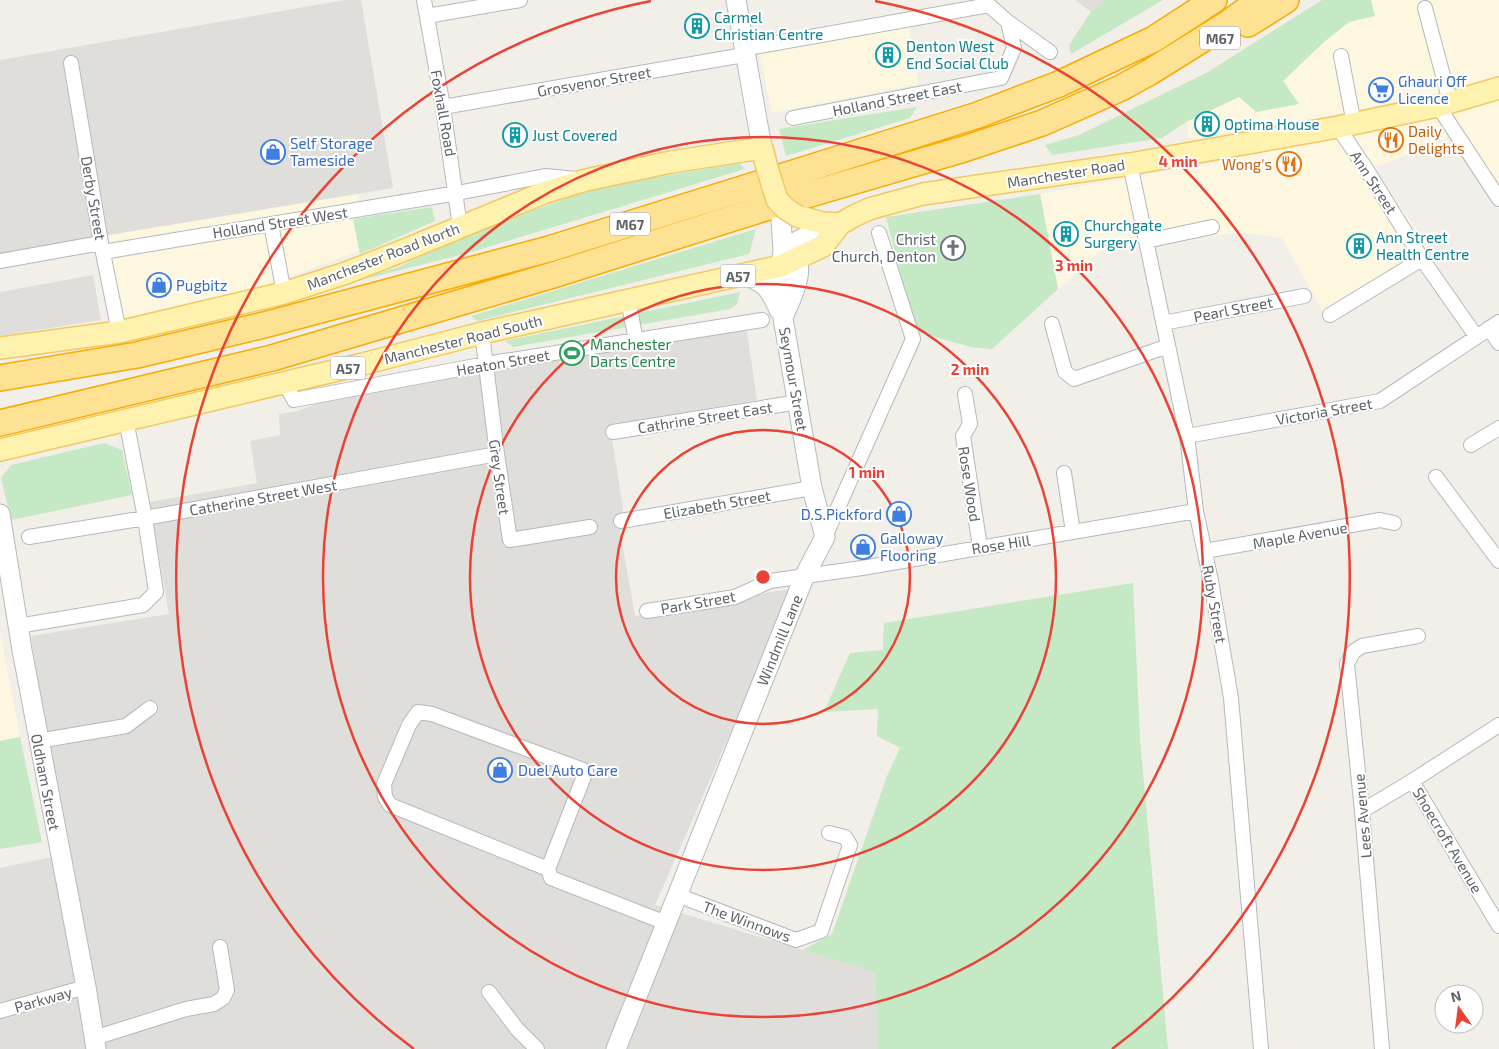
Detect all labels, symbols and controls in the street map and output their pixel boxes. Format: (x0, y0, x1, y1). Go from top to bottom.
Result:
place label: Carmel Christian Centre (714, 8, 823, 43)
building icon: Carmel Christian Centre (684, 13, 710, 39)
road number: M67 (1200, 26, 1240, 49)
place label: Denton West End Social Club (906, 37, 1009, 72)
building icon: Denton West End Social Club (875, 42, 901, 68)
street label: Grosvenor Street (536, 62, 653, 100)
street label: Foxhall Road (428, 68, 460, 158)
place label: Ghauri Off Licence (1398, 72, 1467, 107)
street label: Holland Street East (831, 77, 963, 119)
supermarket icon: Ghauri Off Licence (1368, 77, 1394, 103)
building icon: Optima House (1194, 111, 1220, 137)
place label: Optima House (1224, 115, 1320, 133)
building icon: Just Covered (502, 122, 528, 148)
place label: Daily Delights (1408, 122, 1465, 157)
place label: Just Covered (532, 126, 618, 144)
restaurant icon: Daily Delights (1378, 127, 1404, 153)
place label: Self Storage Tameside (290, 134, 373, 169)
shop icon: Self Storage Tameside (260, 139, 286, 165)
street label: Ann Street (1347, 147, 1401, 217)
restaurant icon: Wong's (1276, 151, 1302, 177)
text: 4 min (1158, 152, 1198, 170)
street label: Derby Street (78, 155, 110, 242)
street label: Manchester Road (1006, 155, 1126, 191)
place label: Wong's (1222, 155, 1272, 173)
street label: Holland Street West (211, 202, 349, 242)
road number: M67 (610, 212, 650, 235)
place label: Churchgate Surgery (1084, 216, 1162, 251)
street label: Manchester Road North (304, 219, 462, 293)
building icon: Churchgate Surgery (1053, 221, 1079, 247)
place label: Ann Street Health Centre (1376, 228, 1469, 263)
place label: Christ Church, Denton (832, 230, 936, 265)
building icon: Ann Street Health Centre (1346, 233, 1372, 259)
church icon: Christ Church, Denton (940, 235, 966, 261)
text: 3 min (1055, 256, 1093, 274)
road number: A57 (720, 264, 756, 288)
shop icon: Pugbitz (146, 272, 172, 298)
place label: Pugbitz (176, 276, 227, 294)
street label: Pearl Street (1192, 292, 1274, 325)
street label: Manchester Road South (382, 311, 544, 367)
street label: Seymour Street (776, 326, 812, 433)
place label: Manchester Darts Centre (590, 335, 676, 370)
sports icon: Manchester Darts Centre (559, 340, 585, 366)
street label: Heaton Street (455, 345, 551, 379)
road number: A57 (330, 356, 366, 379)
text: 2 min (951, 360, 989, 378)
street label: Victoria Street (1274, 394, 1374, 428)
street label: Cathrine Street East (636, 397, 774, 437)
street label: Grey Street (486, 438, 514, 516)
street label: Rose Wood (955, 445, 985, 523)
text: 1 min (849, 463, 885, 481)
street label: Catherine Street West (188, 475, 338, 519)
street label: Elizabeth Street (662, 486, 772, 522)
shop icon: D.S.Pickford (886, 501, 912, 527)
place label: D.S.Pickford (801, 505, 882, 523)
street label: Maple Avenue (1251, 518, 1349, 552)
place label: Galloway Flooring (880, 529, 944, 564)
street label: Rose Hill (970, 530, 1032, 558)
shop icon: Galloway Flooring (850, 534, 876, 560)
street label: Ruby Street (1199, 564, 1231, 645)
centre of rings (754, 568, 772, 586)
street label: Park Street (659, 587, 737, 617)
street label: Windmill Lane (753, 592, 805, 688)
street label: Oldham Street (28, 732, 64, 832)
shop icon: Duel Auto Care (487, 757, 513, 783)
place label: Duel Auto Care (518, 761, 618, 779)
street label: Lees Avenue (1349, 773, 1375, 859)
street label: Shoecroft Avenue (1409, 784, 1487, 896)
street label: The Winnows (700, 897, 794, 945)
street label: Parkway (12, 982, 74, 1016)
north arrow (1434, 984, 1484, 1034)
text: N (1449, 986, 1463, 1005)

